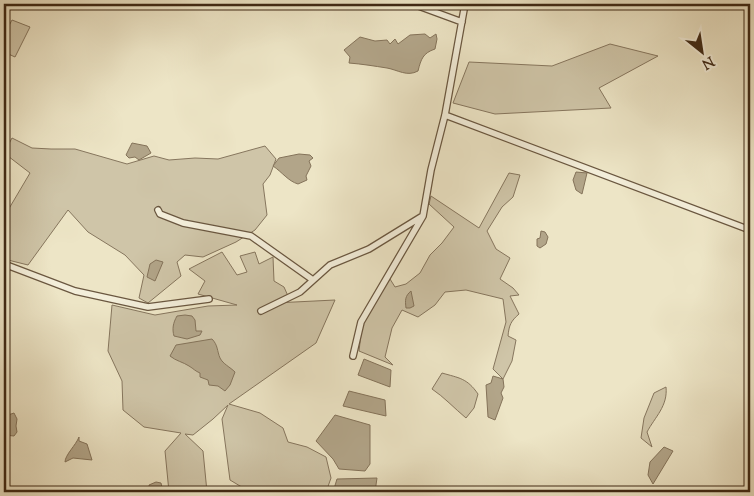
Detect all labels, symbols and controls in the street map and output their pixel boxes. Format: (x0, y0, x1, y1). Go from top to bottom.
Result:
north arrow (676, 28, 726, 78)
text: N (698, 50, 717, 73)

